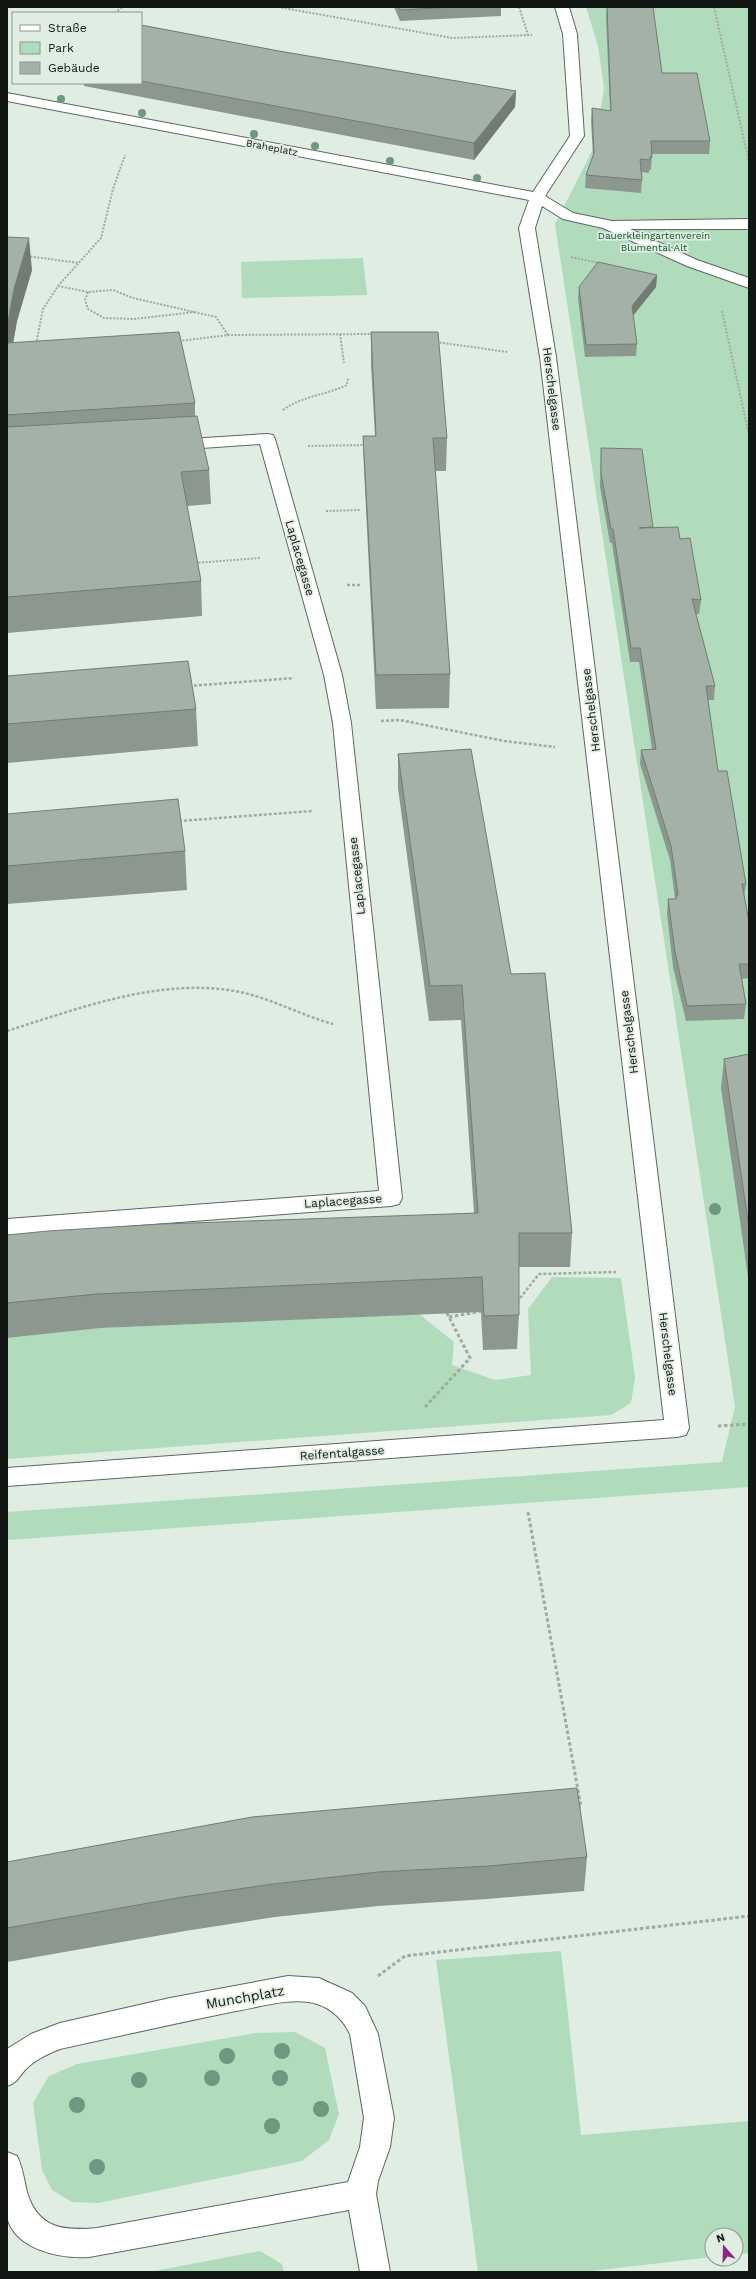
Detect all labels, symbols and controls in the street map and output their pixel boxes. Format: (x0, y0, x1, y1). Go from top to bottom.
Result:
legend (12, 12, 142, 84)
text: Straße (48, 21, 87, 35)
text: Park (48, 41, 74, 55)
text: Gebäude (48, 61, 100, 75)
street label: Braheplatz (245, 137, 299, 158)
park label: Dauerkleingartenverein Blumental Alt (598, 230, 710, 253)
street label: Herschelgasse (540, 346, 564, 432)
street label: Laplacegasse (282, 518, 318, 598)
street label: Herschelgasse (579, 667, 603, 753)
street label: Laplacegasse (346, 836, 368, 916)
street label: Herschelgasse (617, 989, 641, 1075)
street label: Laplacegasse (303, 1191, 383, 1211)
street label: Herschelgasse (656, 1311, 680, 1397)
street label: Reifentalgasse (299, 1443, 385, 1463)
street label: Munchplatz (204, 1982, 286, 2012)
north arrow (704, 2227, 744, 2267)
text: N (715, 2231, 727, 2246)

